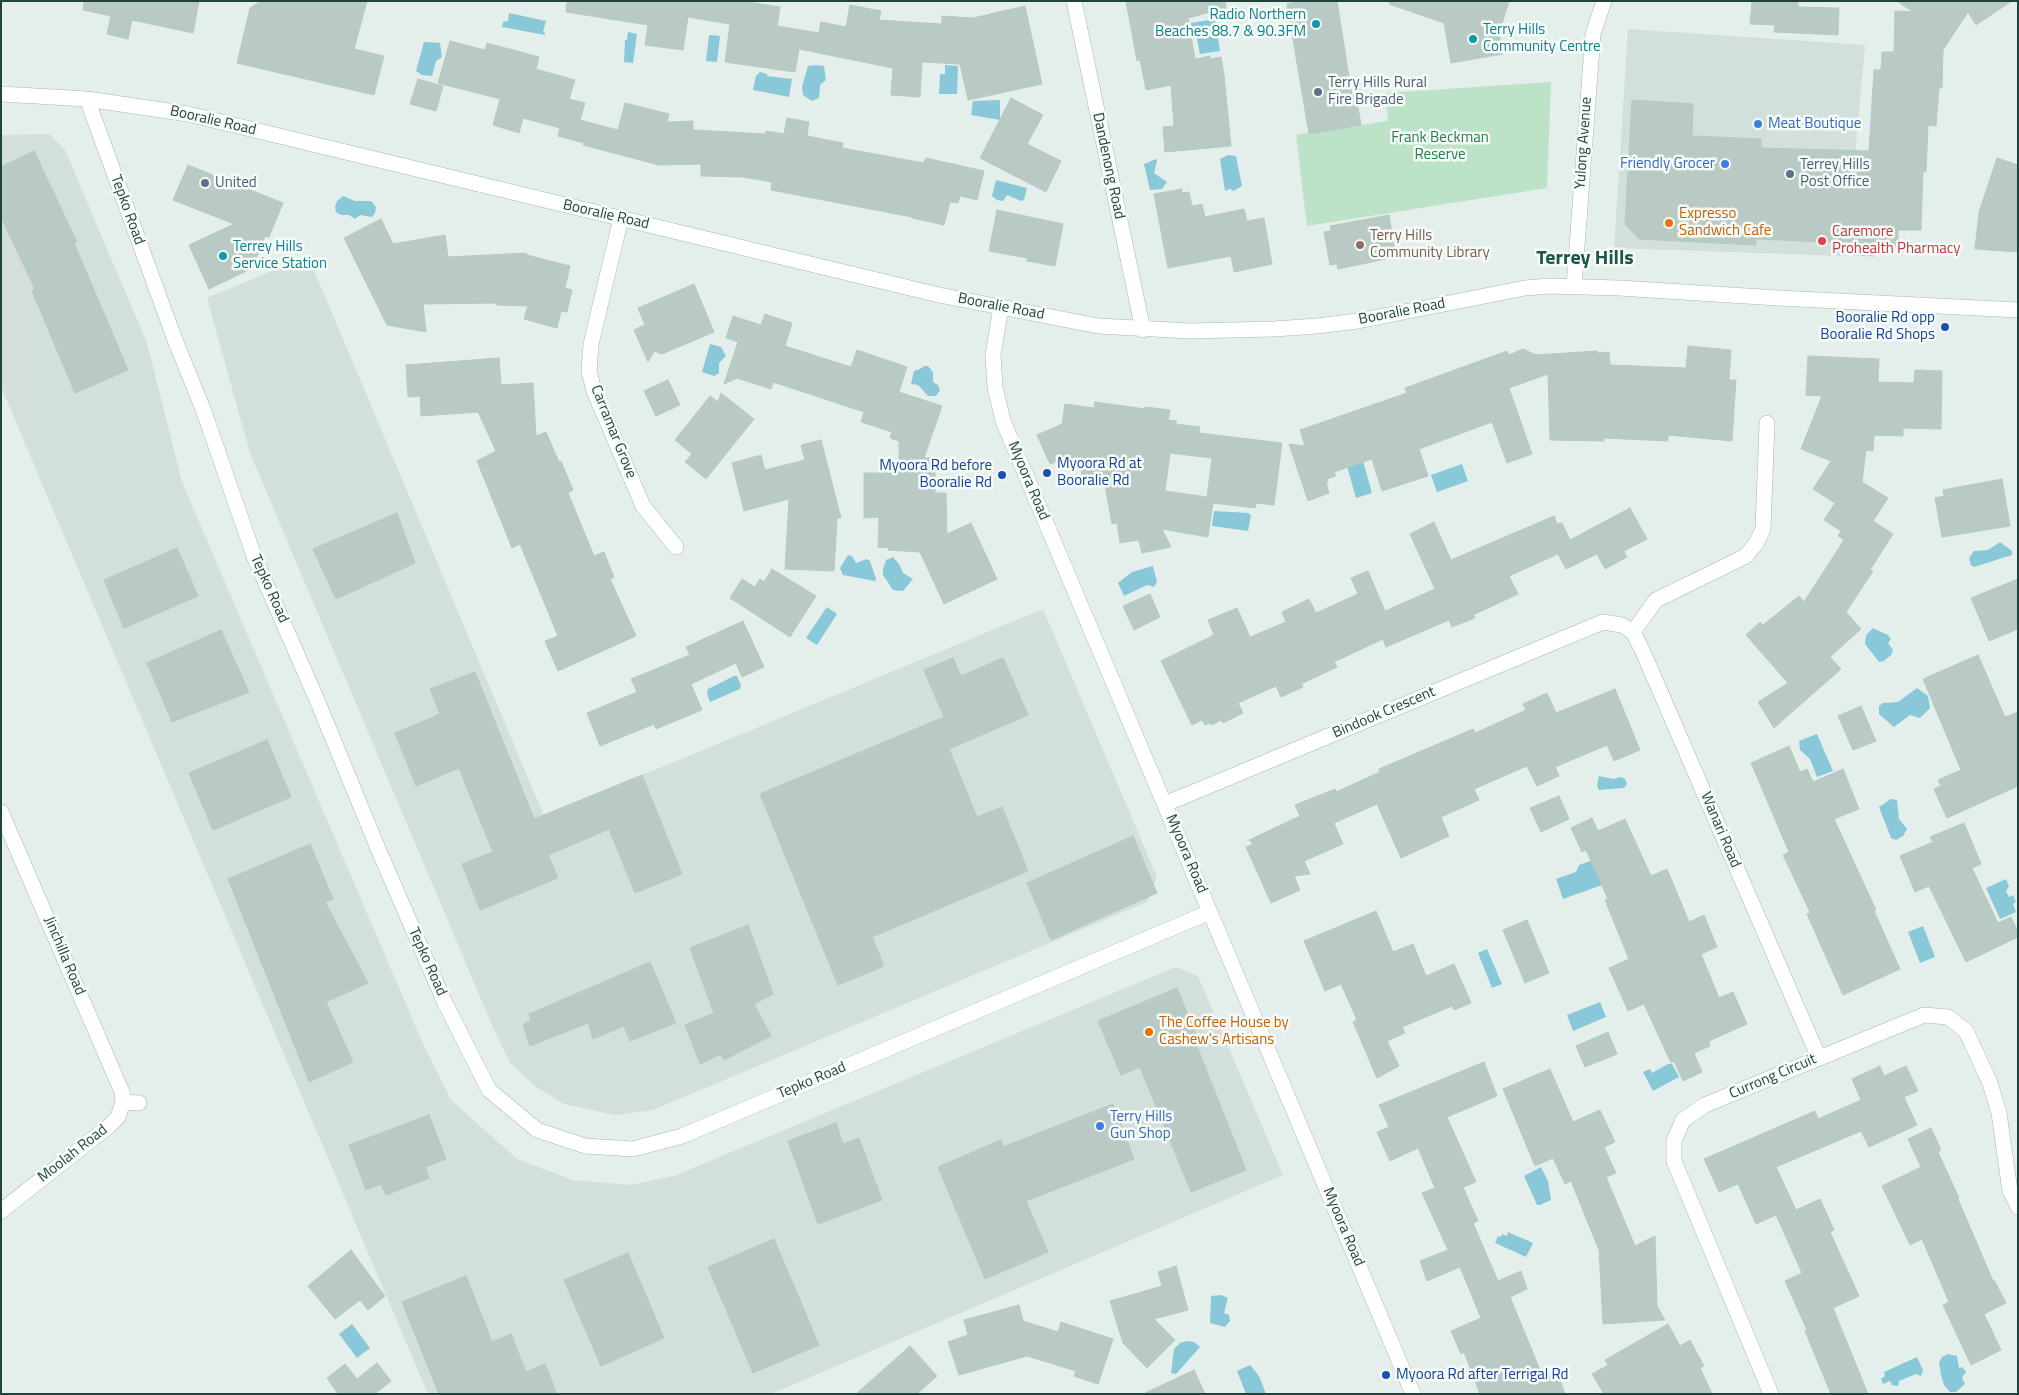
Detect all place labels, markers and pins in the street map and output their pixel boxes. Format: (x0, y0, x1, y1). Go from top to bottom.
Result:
place label: Radio Northern Beaches 88.7 & 90.3FM (1155, 6, 1306, 41)
marker: Radio Northern Beaches 88.7 & 90.3FM (1310, 18, 1322, 30)
place label: Terry Hills Community Centre (1483, 21, 1601, 56)
marker: Terry Hills Community Centre (1467, 33, 1479, 45)
place label: Terry Hills Rural Fire Brigade (1328, 74, 1427, 109)
marker: Terry Hills Rural Fire Brigade (1312, 86, 1324, 98)
place label: Meat Boutique (1768, 115, 1861, 133)
marker: Meat Boutique (1752, 118, 1764, 130)
place label: Friendly Grocer (1620, 155, 1715, 173)
place label: Terrey Hills Post Office (1800, 156, 1870, 191)
marker: Friendly Grocer (1719, 158, 1731, 170)
marker: Terrey Hills Post Office (1784, 168, 1796, 180)
place label: United (215, 174, 257, 192)
marker: United (199, 177, 211, 189)
place label: Expresso Sandwich Cafe (1679, 205, 1771, 240)
marker: Expresso Sandwich Cafe (1663, 217, 1675, 229)
place label: Caremore Prohealth Pharmacy (1832, 223, 1961, 258)
place label: Terry Hills Community Library (1370, 227, 1490, 262)
marker: Caremore Prohealth Pharmacy (1816, 235, 1828, 247)
place label: Terrey Hills Service Station (233, 238, 327, 273)
marker: Terry Hills Community Library (1354, 239, 1366, 251)
marker: Terrey Hills Service Station (217, 250, 229, 262)
place label: Booralie Rd opp Booralie Rd Shops (1820, 309, 1935, 344)
marker: Booralie Rd opp Booralie Rd Shops (1939, 321, 1951, 333)
place label: Myoora Rd at Booralie Rd (1057, 455, 1142, 490)
place label: Myoora Rd before Booralie Rd (879, 457, 992, 492)
marker: Myoora Rd at Booralie Rd (1041, 467, 1053, 479)
marker: Myoora Rd before Booralie Rd (996, 469, 1008, 481)
place label: The Coffee House by Cashew's Artisans (1159, 1014, 1289, 1049)
marker: The Coffee House by Cashew's Artisans (1143, 1026, 1155, 1038)
place label: Terry Hills Gun Shop (1110, 1108, 1172, 1143)
marker: Terry Hills Gun Shop (1094, 1120, 1106, 1132)
place label: Myoora Rd after Terrigal Rd (1396, 1366, 1568, 1384)
marker: Myoora Rd after Terrigal Rd (1380, 1369, 1392, 1381)

